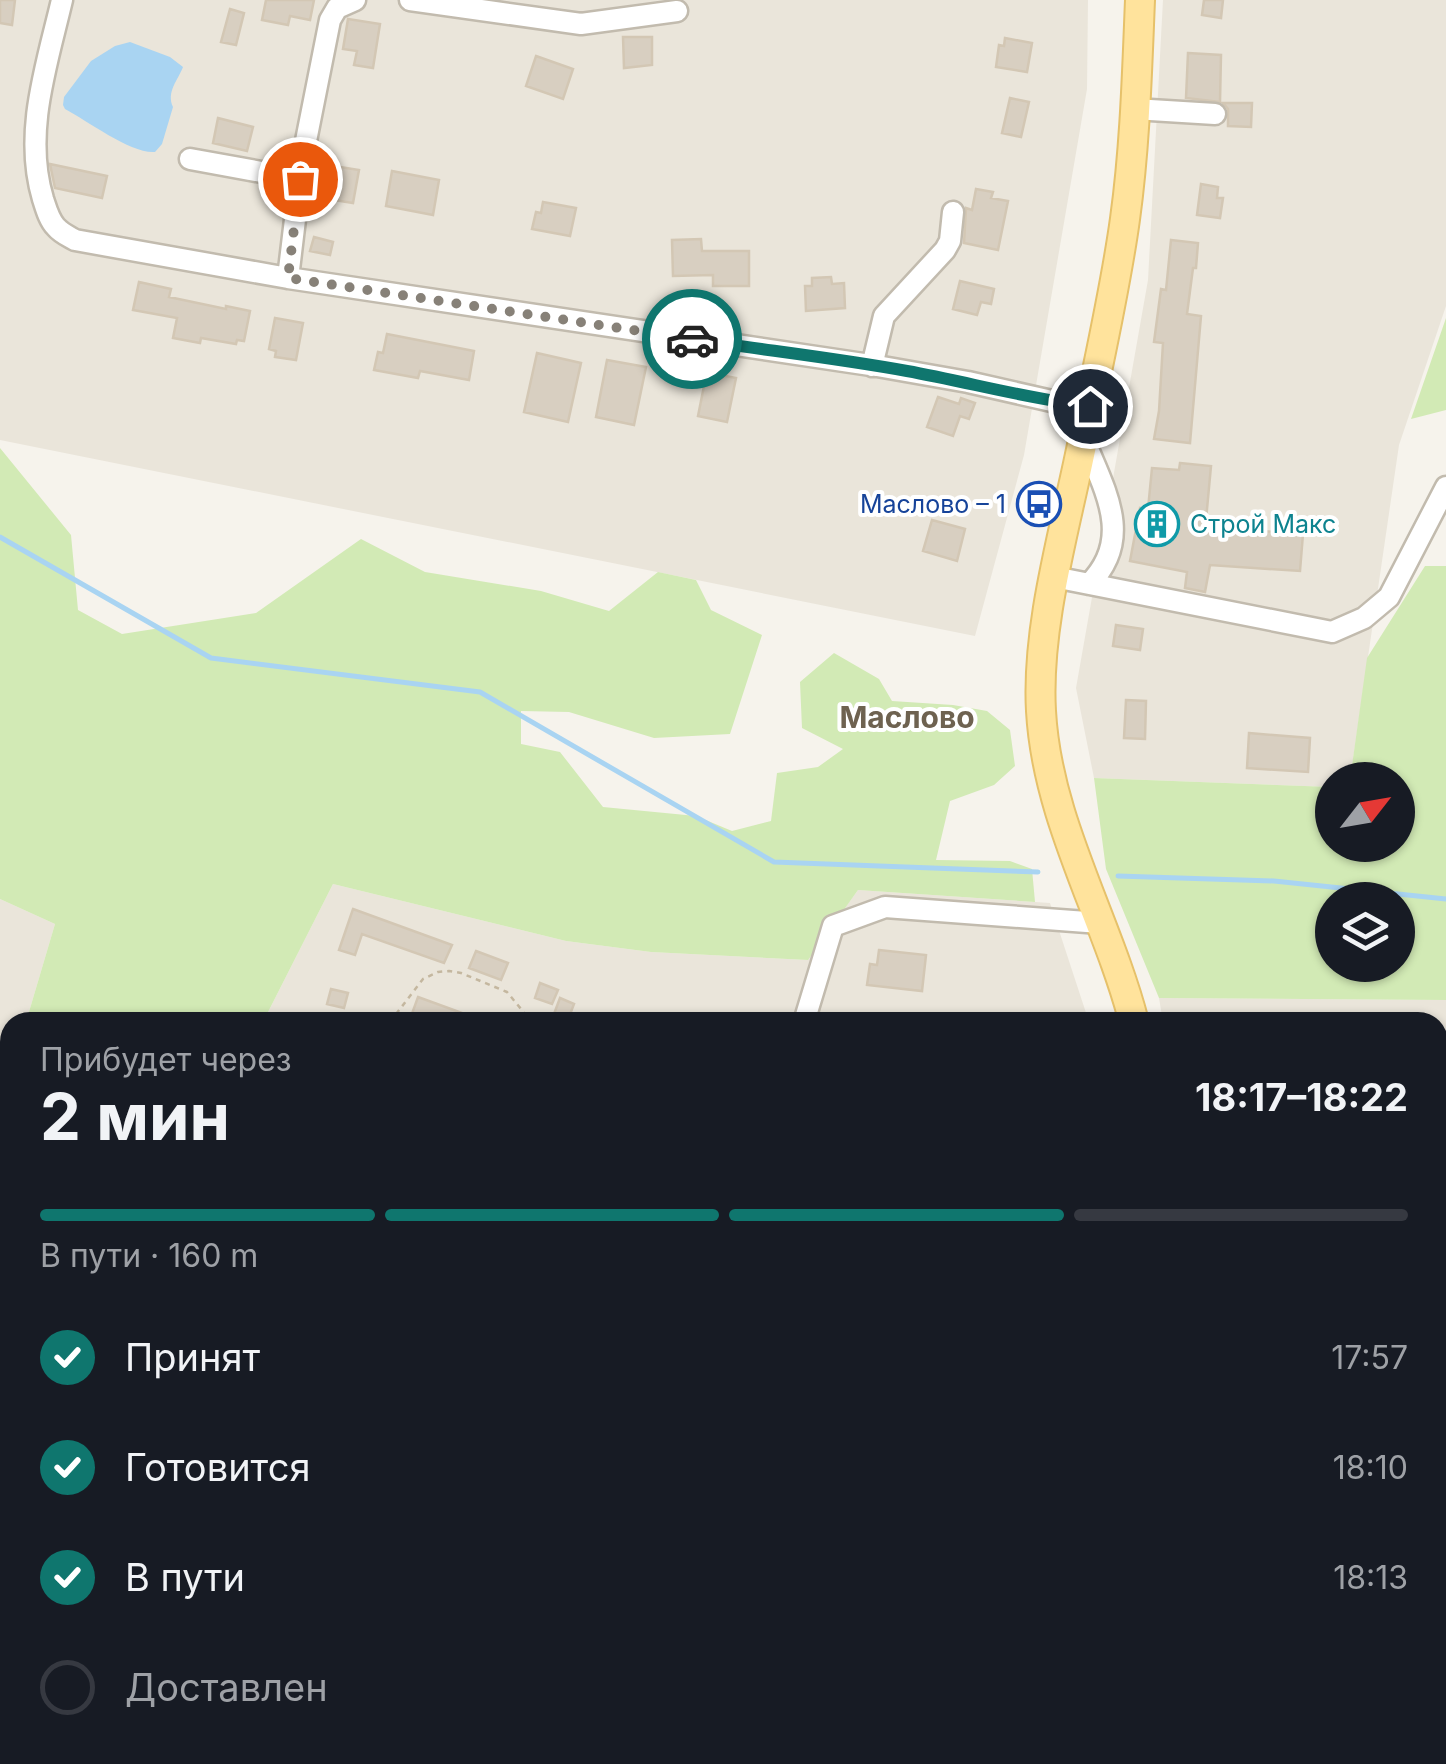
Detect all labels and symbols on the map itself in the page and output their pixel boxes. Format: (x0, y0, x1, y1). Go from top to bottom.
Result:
pin (258, 137, 343, 222)
courier (642, 289, 742, 389)
pin (1048, 364, 1133, 449)
bus stop icon: Маслово – 1 (1016, 481, 1062, 527)
place label: Маслово – 1 (860, 489, 1006, 519)
building icon: Строй Макс (1134, 501, 1180, 547)
place label: Строй Макс (1190, 509, 1336, 539)
district label: Маслово (839, 699, 975, 735)
north arrow (1315, 762, 1415, 862)

